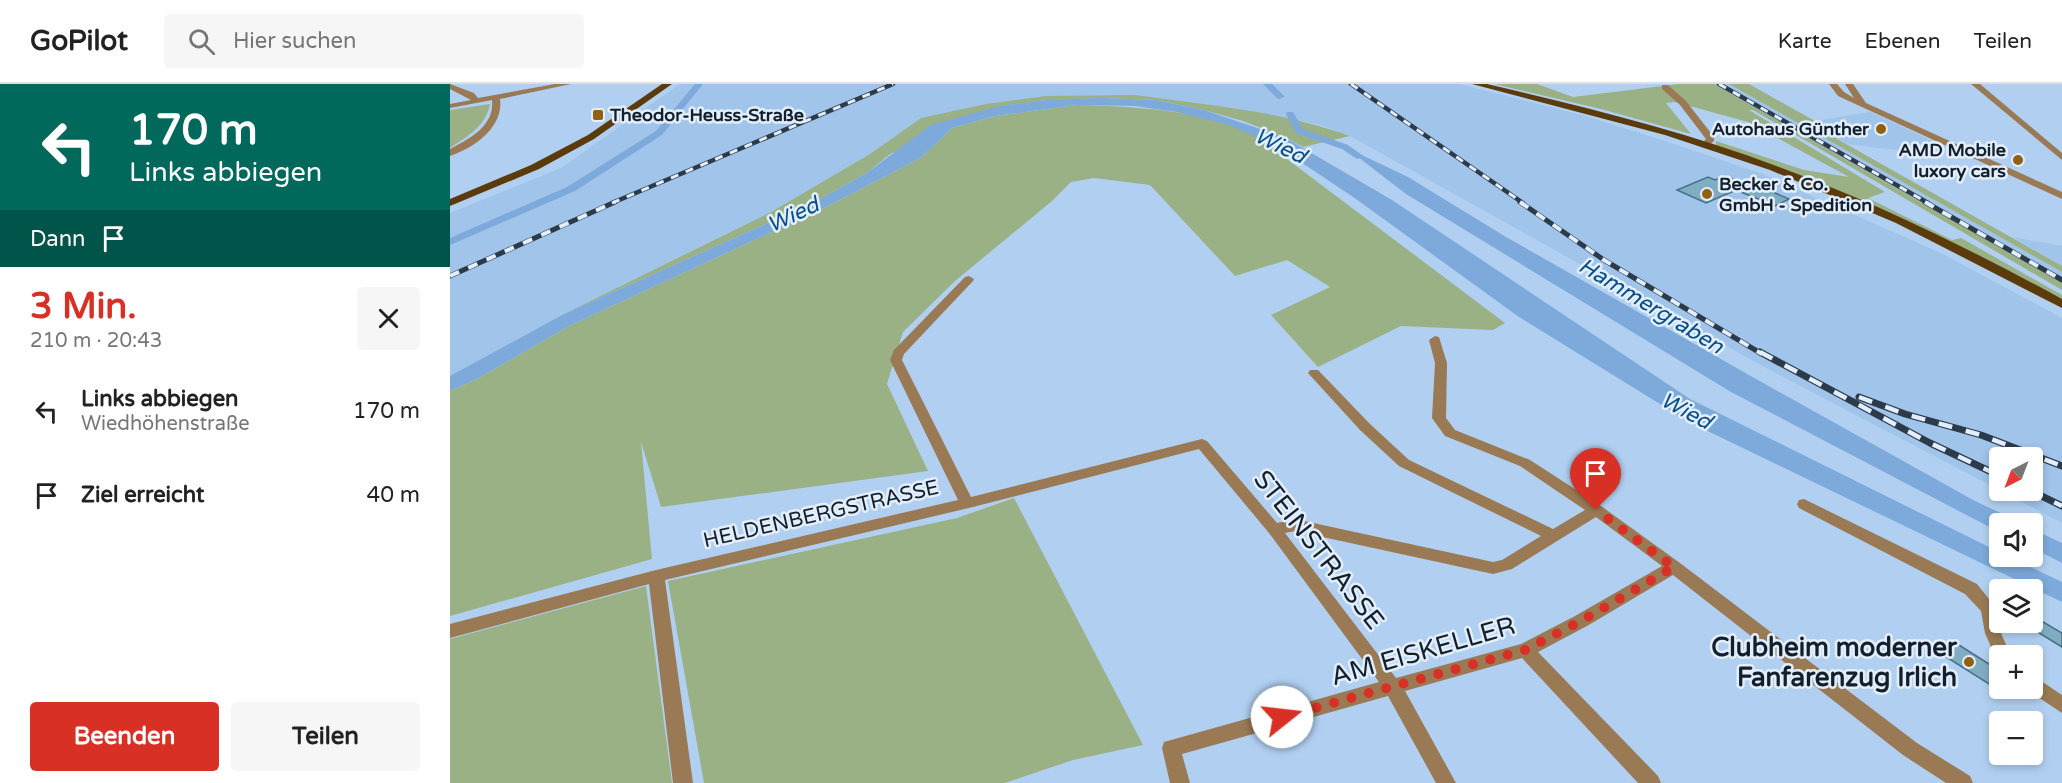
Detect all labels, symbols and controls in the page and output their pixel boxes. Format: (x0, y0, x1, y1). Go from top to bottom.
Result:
search box (164, 14, 584, 68)
text: GoPilot (30, 24, 128, 58)
icon: search (185, 25, 218, 58)
text: Hier suchen (233, 28, 356, 54)
text: Karte (1778, 29, 1832, 54)
text: Ebenen (1865, 29, 1941, 54)
text: Teilen (1974, 29, 2032, 54)
place label: Theodor-Heuss-Straße (609, 104, 804, 126)
text: 170 m (129, 105, 258, 156)
icon: left (30, 108, 108, 186)
marker: Theodor-Heuss-Straße (591, 108, 605, 122)
place label: Autohaus Günther (1712, 118, 1870, 140)
marker: Autohaus Günther (1874, 122, 1888, 136)
water label: Wied (1250, 123, 1313, 171)
place label: AMD Mobile luxory cars (1898, 139, 2006, 182)
marker: AMD Mobile luxory cars (2011, 153, 2025, 167)
text: Links abbiegen (129, 156, 322, 189)
place label: Becker & Co. GmbH - Spedition (1719, 173, 1872, 216)
marker: Becker & Co. GmbH - Spedition (1700, 187, 1714, 201)
water label: Wied (763, 191, 826, 238)
icon: arrive (97, 222, 130, 255)
text: Dann (30, 226, 85, 252)
water label: Hammergraben (1574, 253, 1729, 360)
text: 3 Min. (30, 285, 137, 328)
button: close (357, 287, 420, 350)
text: 210 m · 20:43 (30, 329, 162, 353)
text: Links abbiegen (81, 386, 239, 412)
water label: Wied (1656, 387, 1719, 437)
icon: left (30, 395, 63, 428)
text: 170 m (353, 398, 420, 424)
text: Wiedhöhenstraße (81, 412, 250, 436)
north arrow (1989, 447, 2043, 501)
map controls (1989, 447, 2043, 765)
pin (1570, 448, 1621, 510)
icon: arrive (1579, 457, 1612, 490)
street label: STEINSTRASSE (1247, 464, 1391, 636)
street label: HELDENBERGSTRASSE (701, 475, 941, 553)
icon: arrive (30, 479, 63, 512)
text: Ziel erreicht (81, 482, 204, 508)
text: 40 m (366, 482, 420, 508)
button: sound (1989, 513, 2043, 567)
button: layers (1989, 579, 2043, 633)
street label: AM EISKELLER (1327, 610, 1519, 692)
place label: Clubheim moderner Fanfarenzug Irlich (1711, 632, 1958, 693)
button: + (1989, 645, 2043, 699)
marker: Clubheim moderner Fanfarenzug Irlich (1962, 655, 1976, 669)
position arrow (1250, 685, 1314, 749)
button: Beenden (30, 702, 219, 771)
button: Teilen (231, 702, 420, 771)
button: − (1989, 711, 2043, 765)

